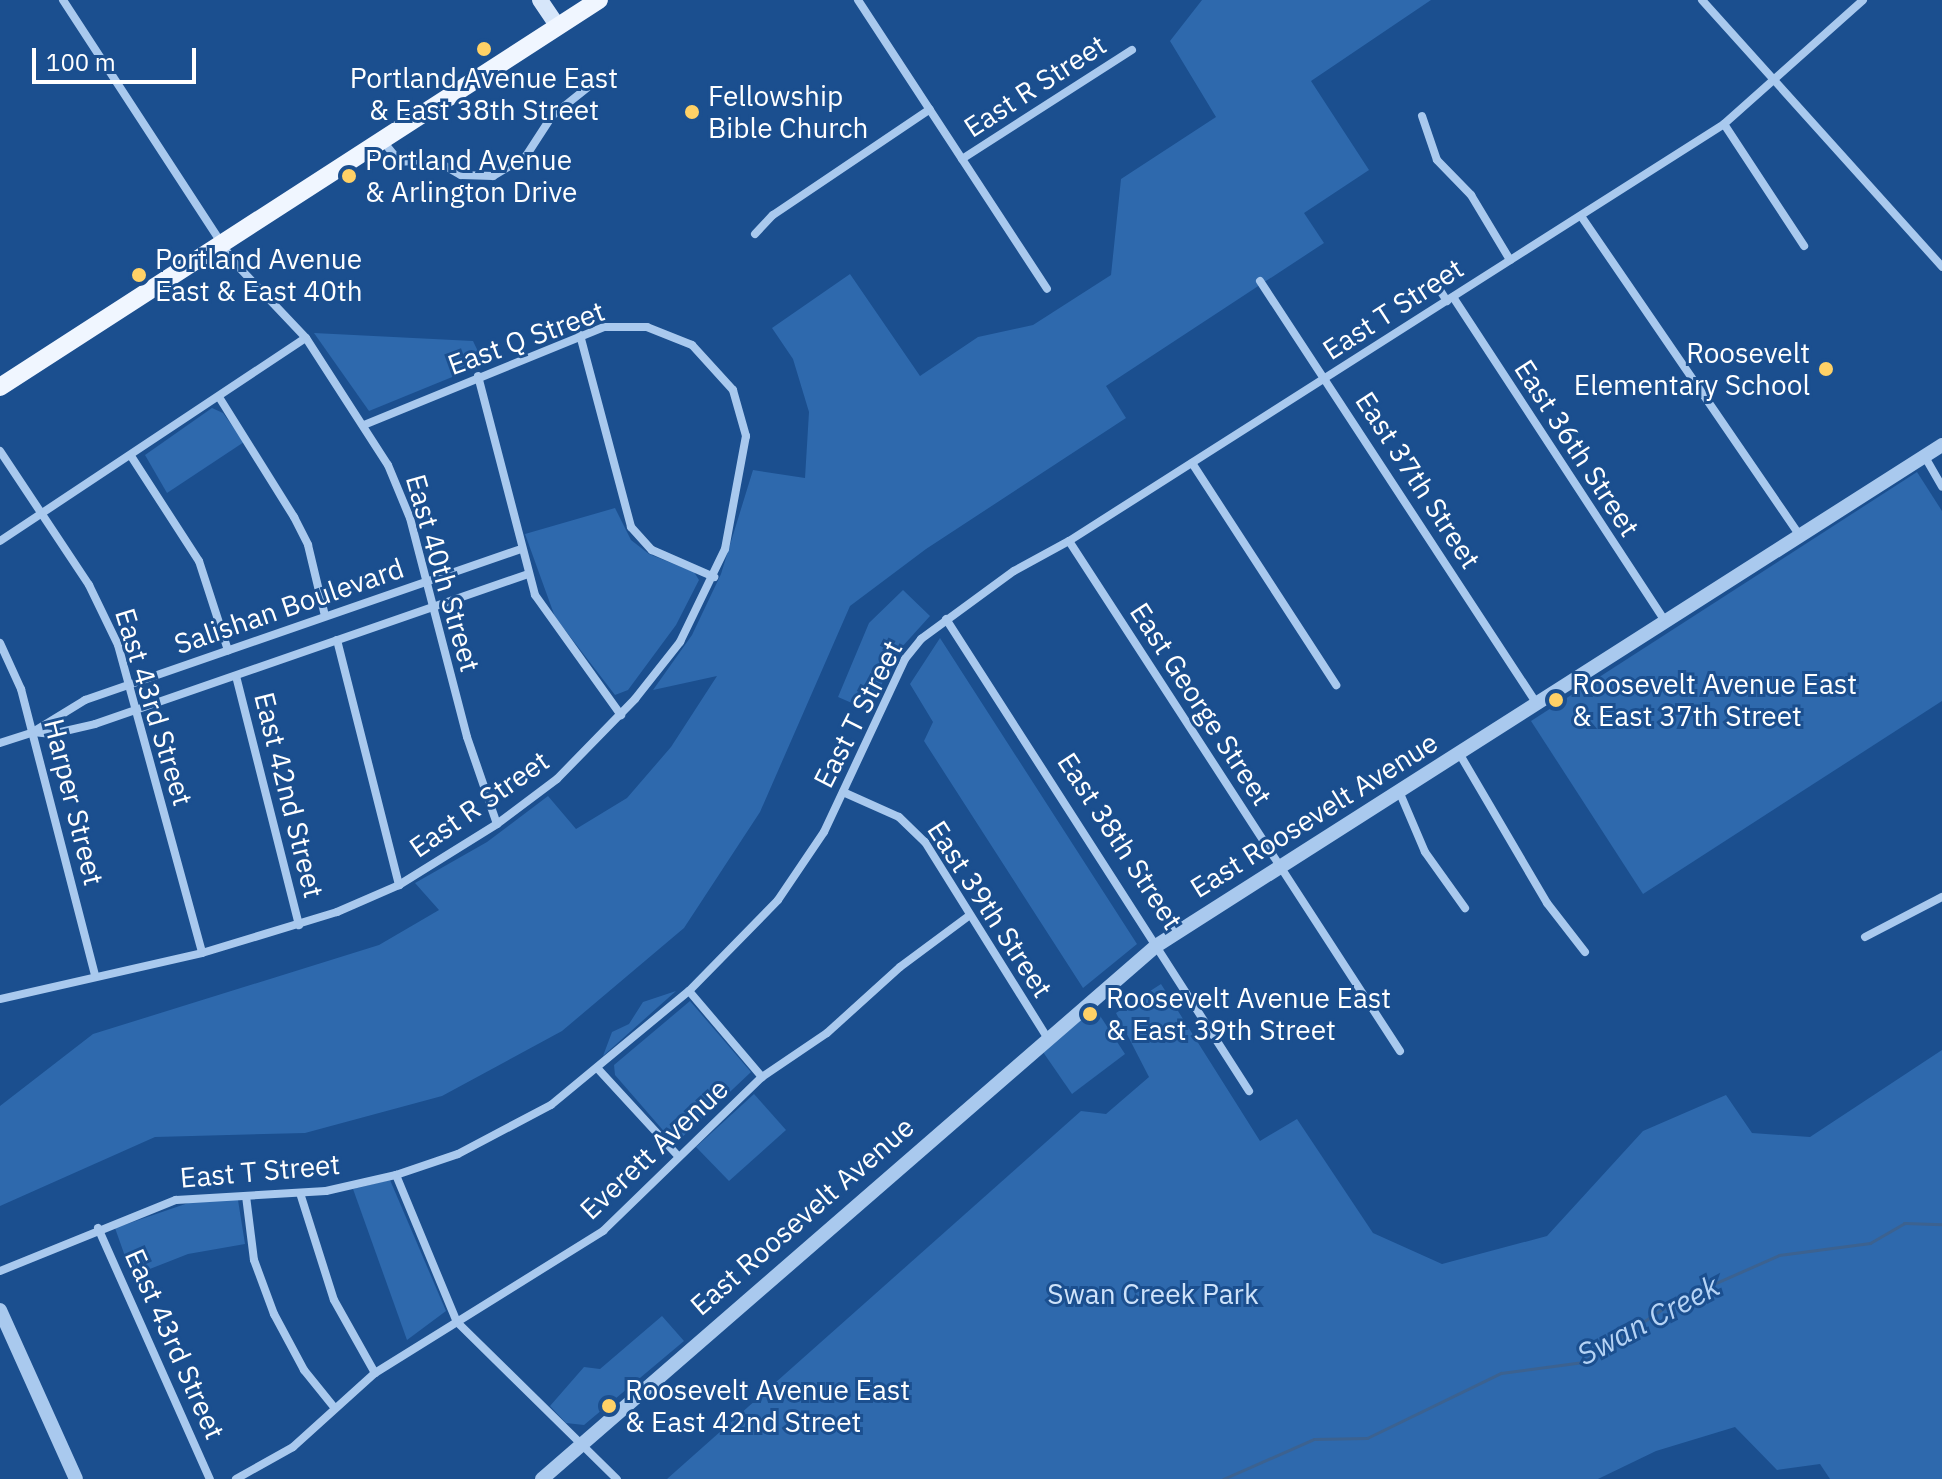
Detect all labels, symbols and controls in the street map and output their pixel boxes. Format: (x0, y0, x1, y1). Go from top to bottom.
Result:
street label: East R Street (958, 28, 1112, 144)
scale bar (36, 32, 200, 82)
marker: Portland Avenue East & East 38th Street (475, 40, 493, 58)
text: 100 m (46, 46, 116, 78)
place label: Portland Avenue East & East 38th Street (350, 61, 618, 127)
place label: Fellowship Bible Church (708, 79, 868, 145)
marker: Fellowship Bible Church (683, 103, 701, 121)
place label: Portland Avenue & Arlington Drive (365, 143, 577, 209)
marker: Portland Avenue & Arlington Drive (340, 167, 358, 185)
place label: Portland Avenue East & East 40th (155, 242, 363, 308)
street label: East T Street (1317, 251, 1469, 367)
marker: Portland Avenue East & East 40th (130, 266, 148, 284)
street label: East Q Street (443, 294, 609, 382)
place label: Roosevelt Elementary School (1574, 336, 1810, 402)
street label: East 36th Street (1507, 353, 1647, 543)
marker: Roosevelt Elementary School (1817, 360, 1835, 378)
street label: East 37th Street (1348, 385, 1488, 575)
street label: East 40th Street (399, 470, 487, 676)
street label: Salishan Boulevard (170, 551, 408, 661)
street label: East George Street (1123, 596, 1279, 812)
street label: East 43rd Street (108, 604, 200, 810)
street label: East T Street (807, 635, 909, 793)
place label: Roosevelt Avenue East & East 37th Street (1572, 667, 1857, 733)
street label: East 42nd Street (247, 689, 331, 901)
marker: Roosevelt Avenue East & East 37th Street (1547, 691, 1565, 709)
street label: Harper Street (37, 715, 111, 889)
street label: East Roosevelt Avenue (1184, 725, 1444, 905)
street label: East R Street (403, 744, 555, 864)
street label: East 38th Street (1050, 746, 1190, 936)
street label: East 39th Street (920, 814, 1060, 1004)
place label: Roosevelt Avenue East & East 39th Street (1106, 981, 1391, 1047)
marker: Roosevelt Avenue East & East 39th Street (1081, 1005, 1099, 1023)
street label: Everett Avenue (573, 1072, 735, 1226)
street label: East Roosevelt Avenue (683, 1110, 921, 1322)
street label: East T Street (179, 1147, 341, 1195)
street label: East 43rd Street (118, 1244, 232, 1444)
water label: Swan Creek (1571, 1268, 1725, 1372)
park label: Swan Creek Park (1047, 1277, 1259, 1311)
place label: Roosevelt Avenue East & East 42nd Street (625, 1373, 910, 1439)
marker: Roosevelt Avenue East & East 42nd Street (600, 1397, 618, 1415)

